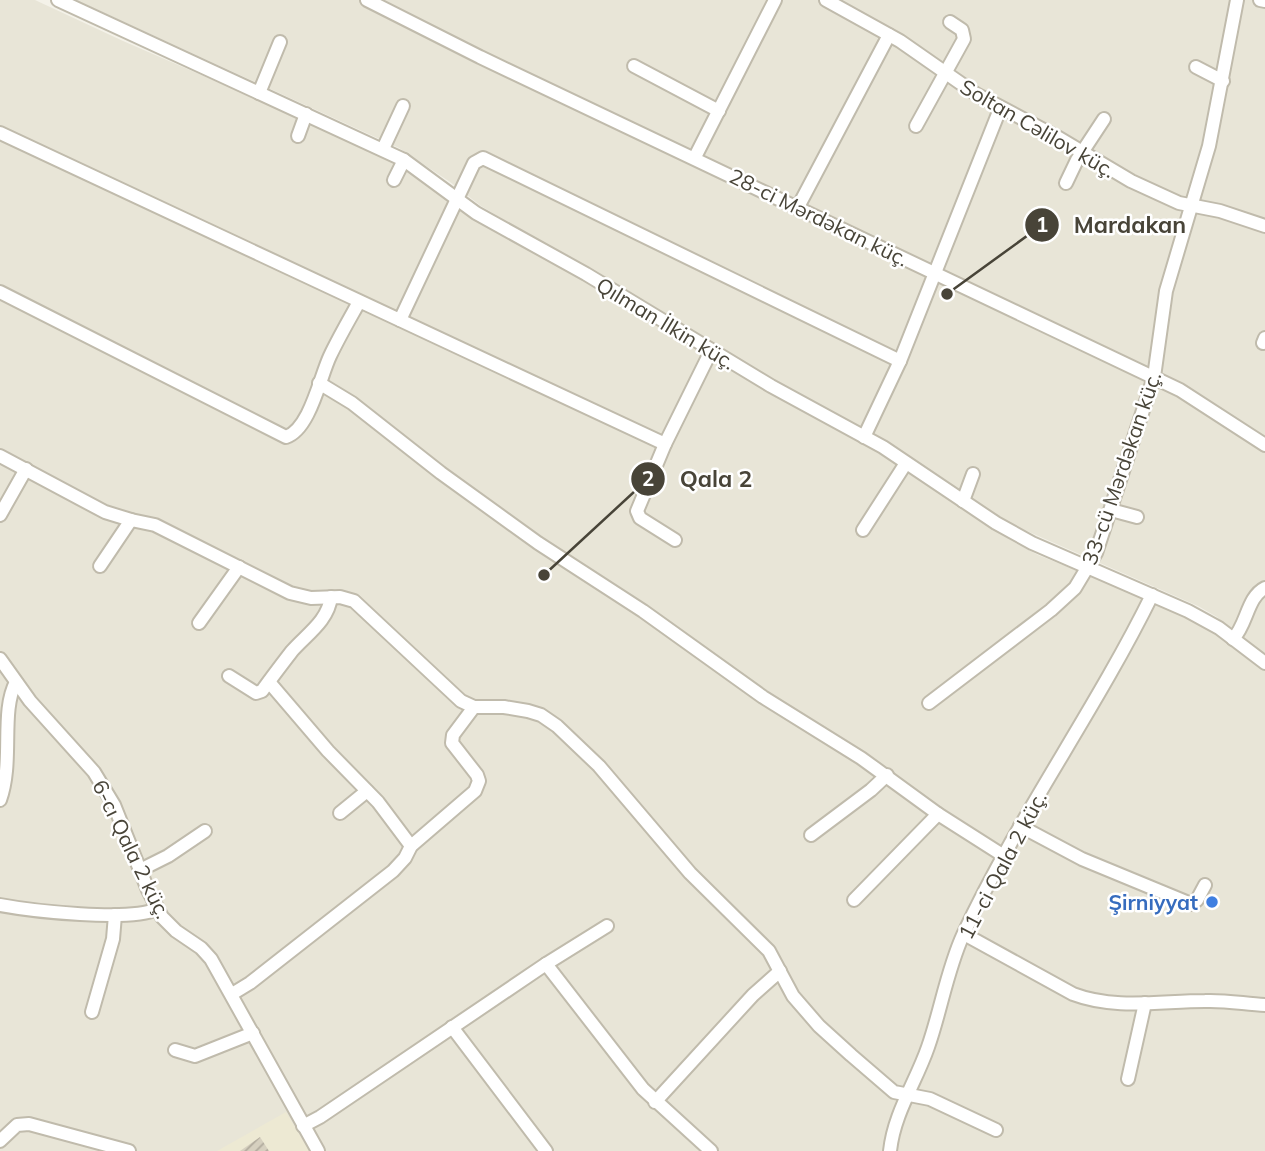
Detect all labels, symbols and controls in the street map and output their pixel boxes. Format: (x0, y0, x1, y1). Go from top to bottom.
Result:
street label: Soltan Cəlilov küç. (956, 73, 1120, 183)
street label: 28-ci Mərdəkan küç. (725, 162, 913, 272)
callout: Mardakan (1024, 203, 1200, 247)
text: Mardakan (1074, 210, 1186, 239)
text: 1 (1036, 211, 1048, 237)
street label: Qılman İlkin küç. (592, 271, 740, 375)
street label: 33-cü Mərdəkan küç. (1076, 368, 1166, 568)
callout: Qala 2 (631, 457, 766, 501)
text: Qala 2 (680, 464, 752, 493)
text: 2 (642, 465, 654, 491)
street label: 6-cı Qala 2 küç. (87, 775, 177, 923)
street label: 11-ci Qala 2 küç. (952, 787, 1052, 943)
place label: Şirniyyat (1108, 889, 1198, 915)
marker: Şirniyyat (1204, 894, 1220, 910)

